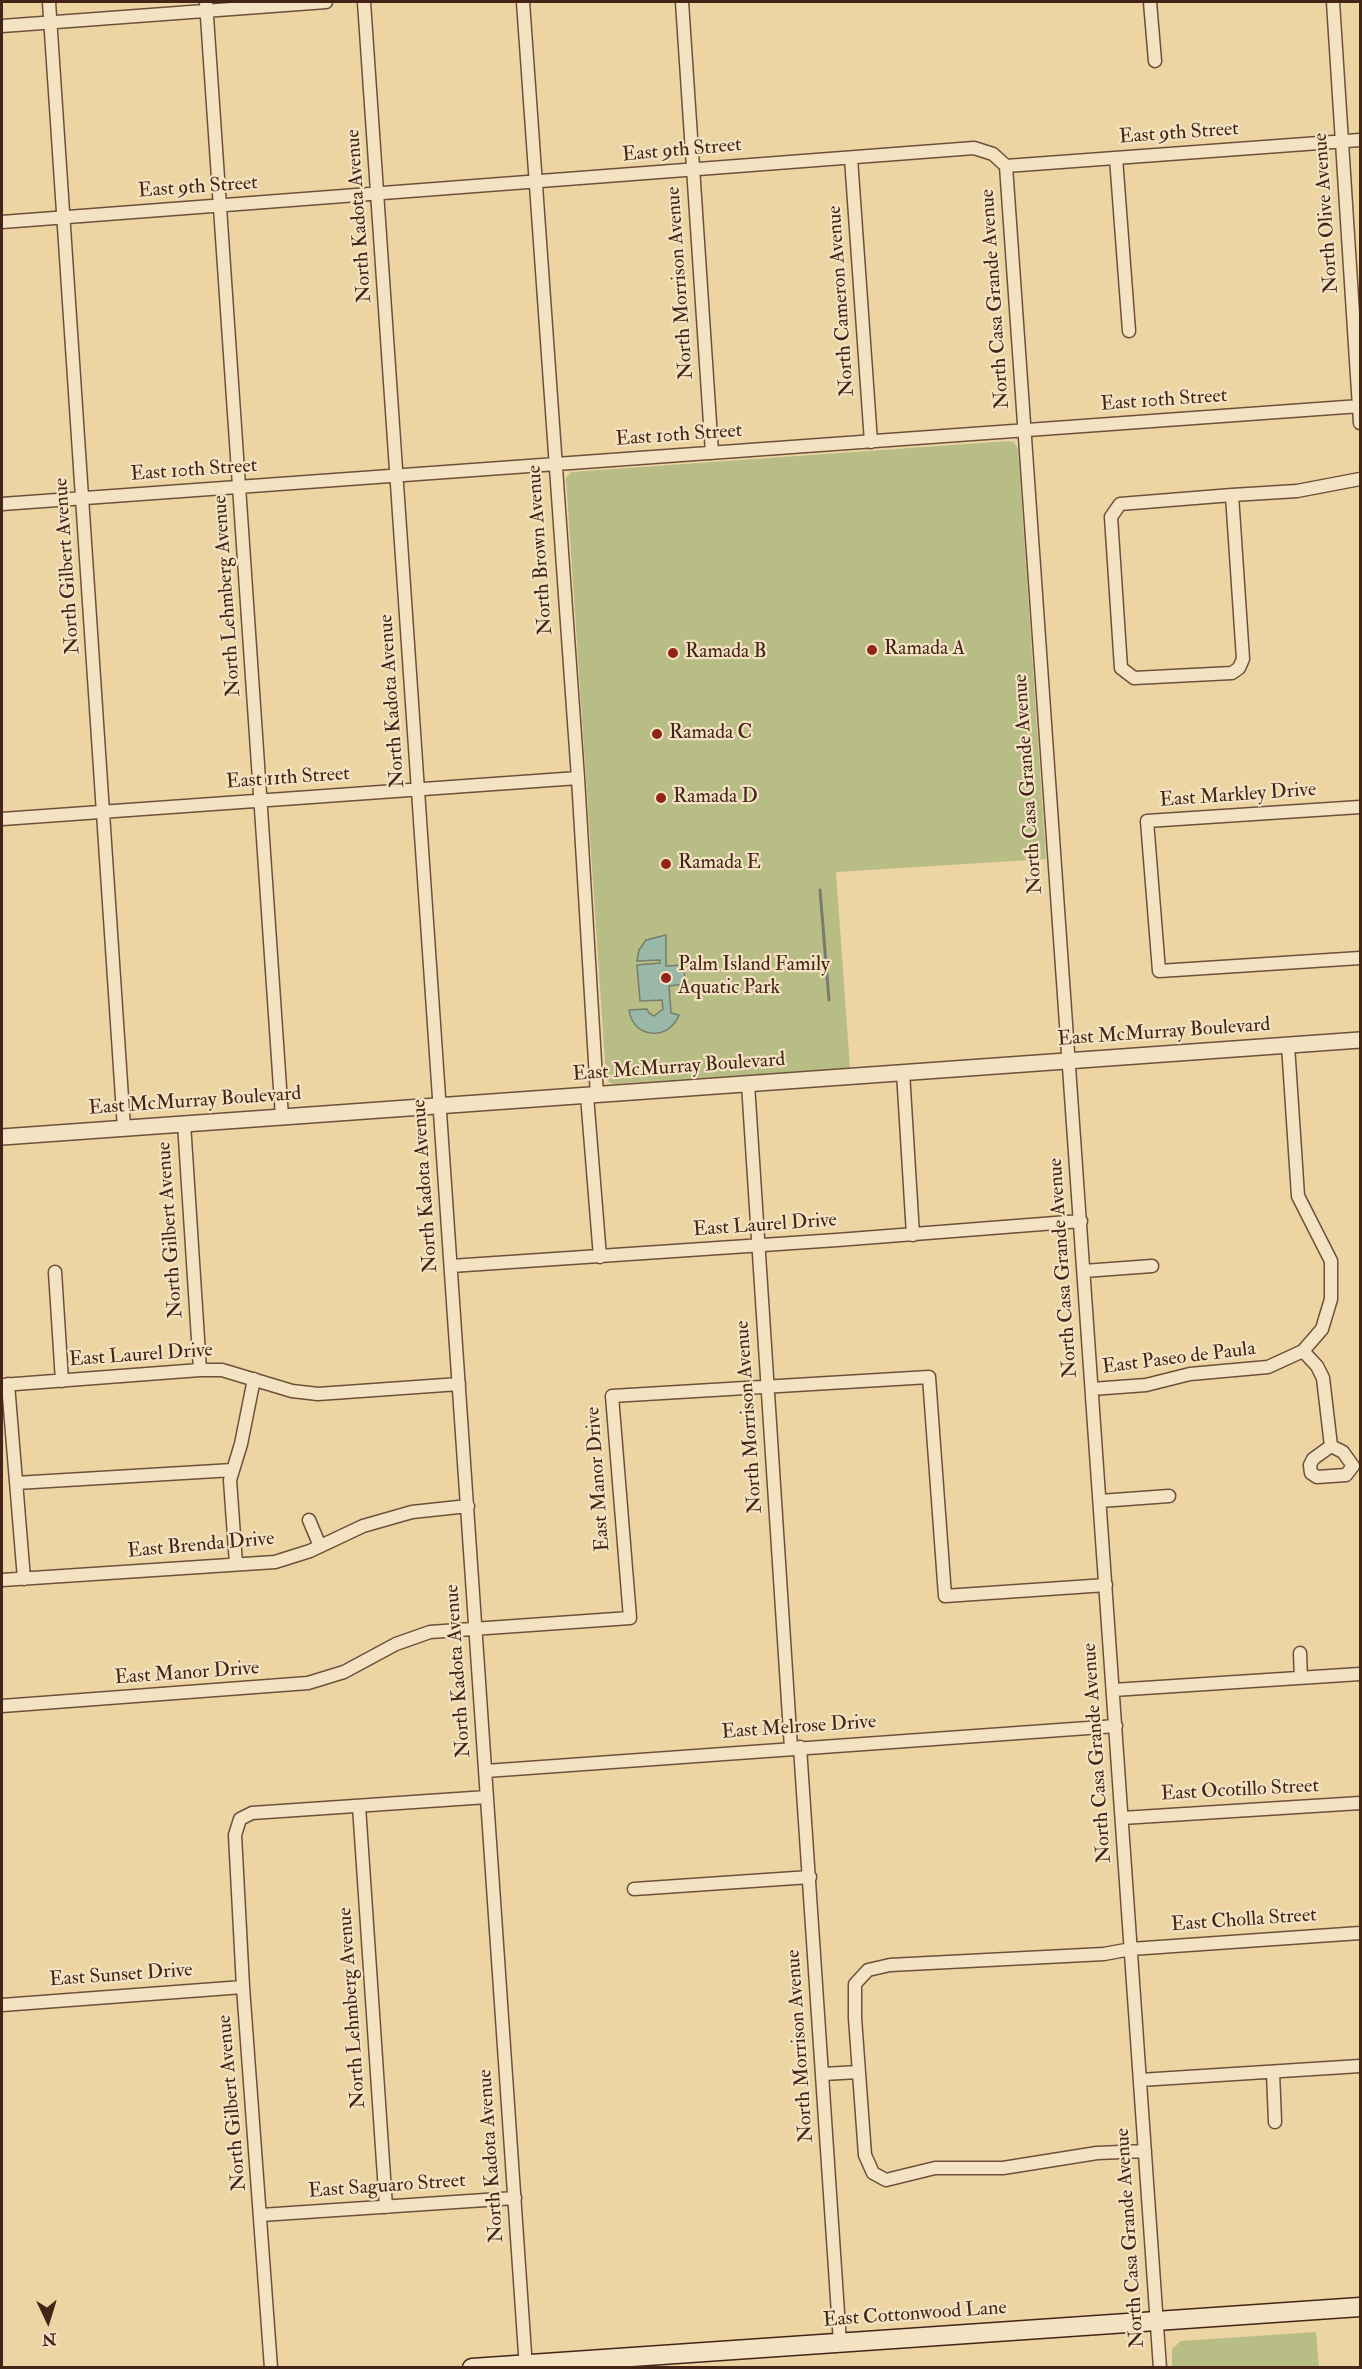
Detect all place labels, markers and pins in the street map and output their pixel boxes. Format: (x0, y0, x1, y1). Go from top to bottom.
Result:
place label: Ramada A (884, 638, 965, 662)
place label: Ramada B (685, 641, 767, 665)
marker: Ramada A (865, 643, 879, 657)
marker: Ramada B (666, 646, 680, 660)
place label: Ramada C (669, 722, 752, 746)
marker: Ramada C (650, 727, 664, 741)
place label: Ramada D (673, 786, 758, 810)
marker: Ramada D (654, 791, 668, 805)
place label: Ramada E (678, 852, 761, 876)
marker: Ramada E (659, 857, 673, 871)
place label: Palm Island Family Aquatic Park (678, 954, 830, 1001)
marker: Palm Island Family Aquatic Park (659, 971, 673, 985)

